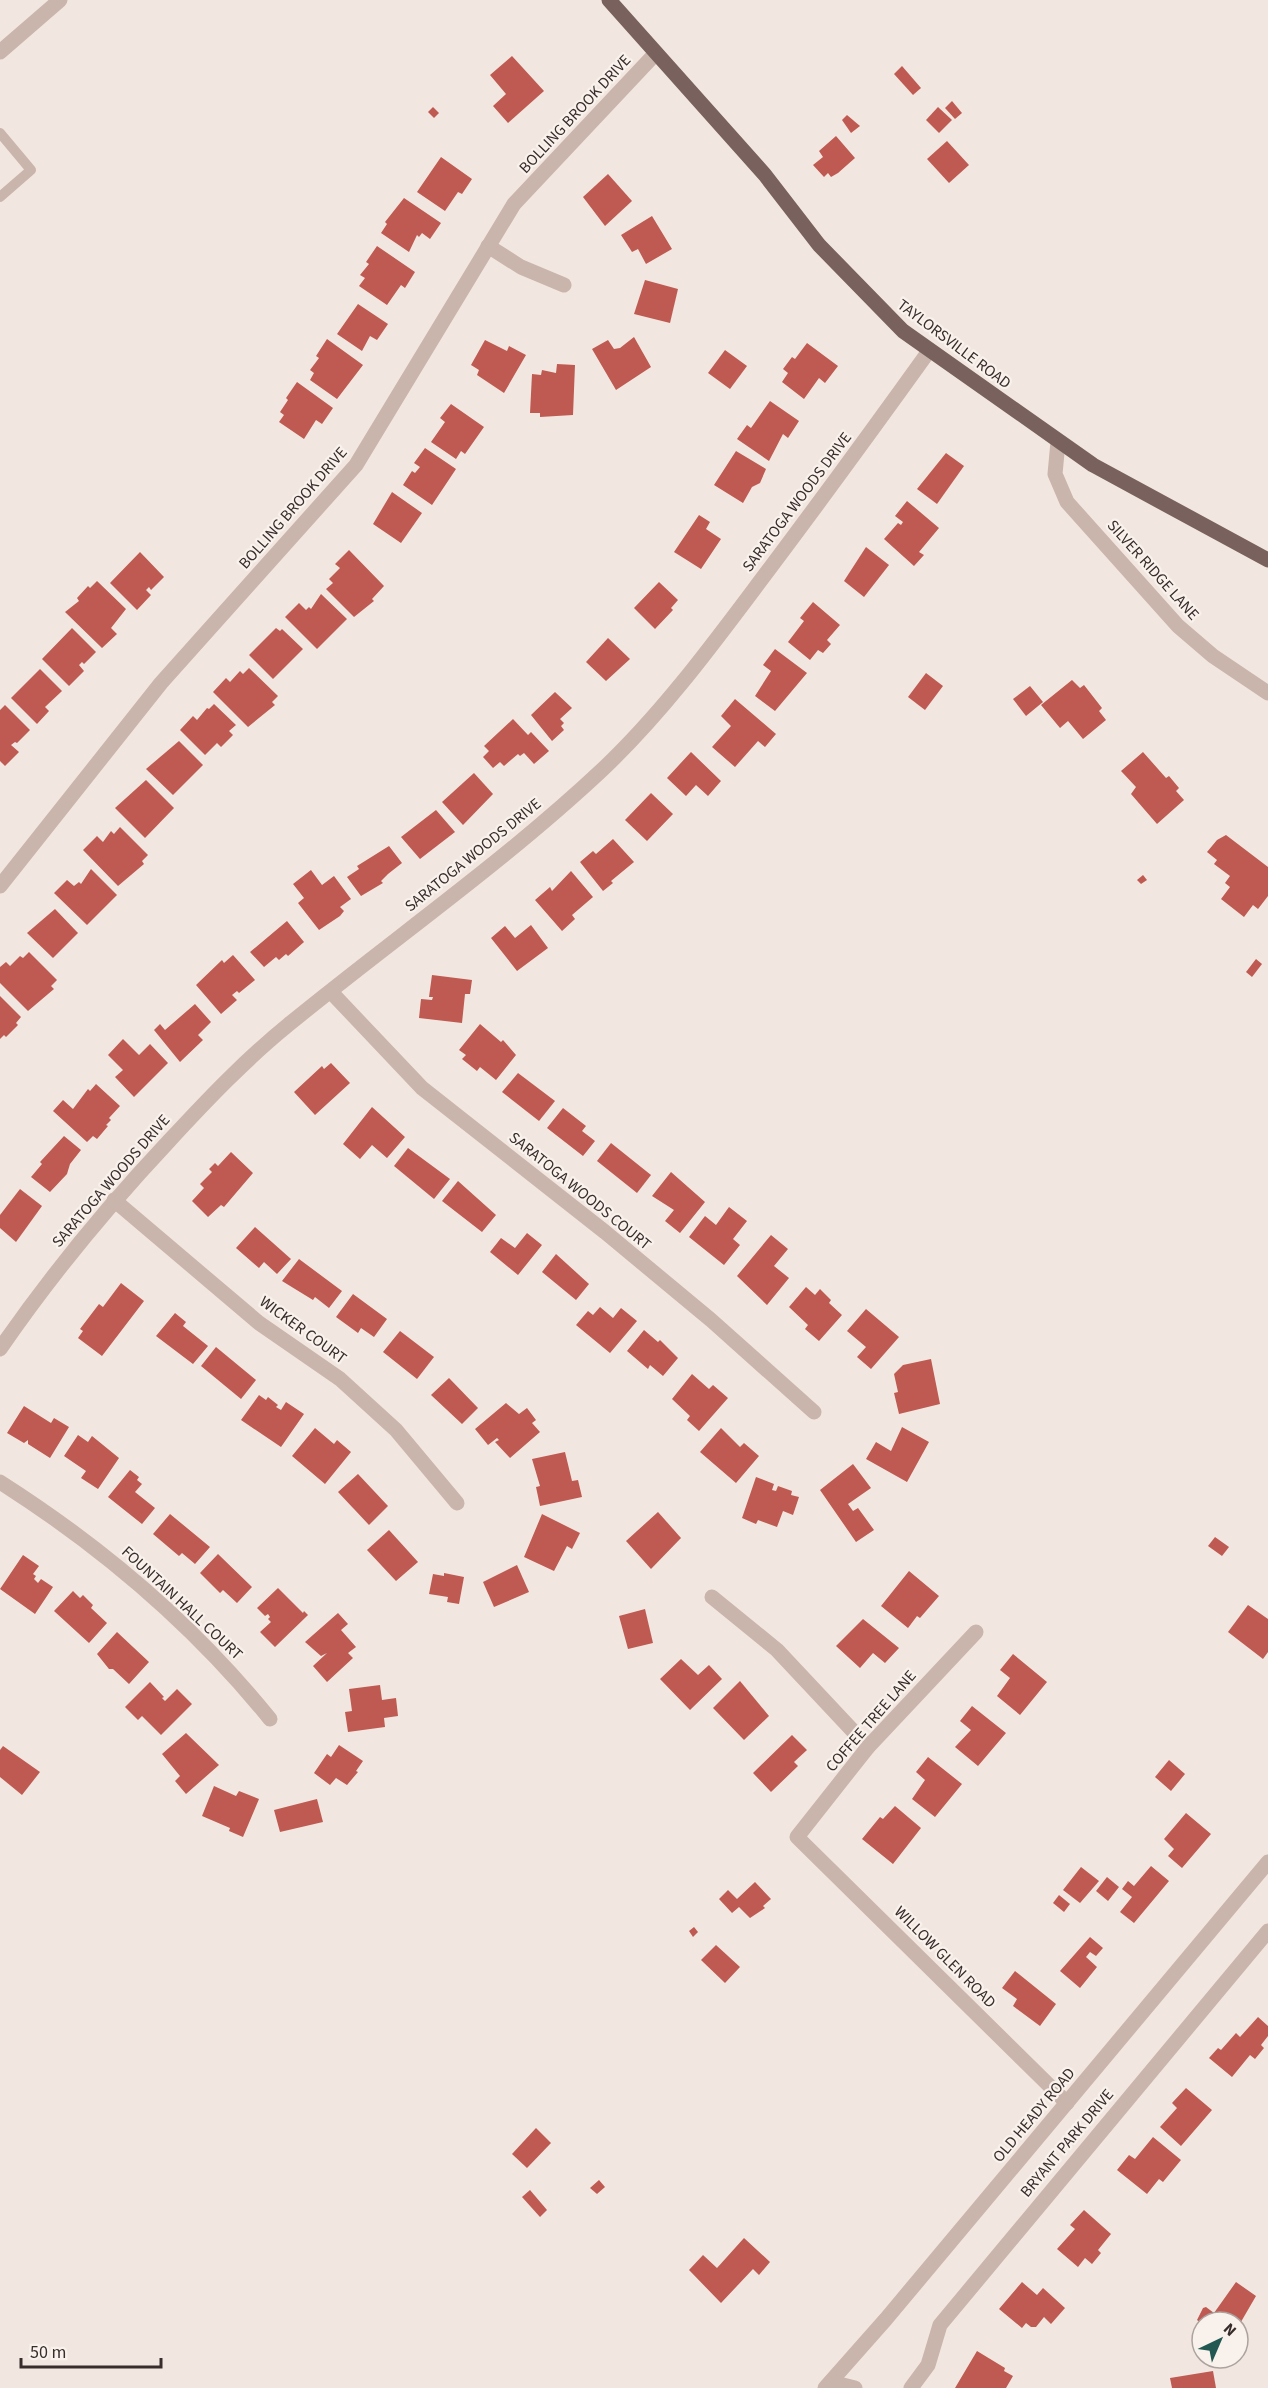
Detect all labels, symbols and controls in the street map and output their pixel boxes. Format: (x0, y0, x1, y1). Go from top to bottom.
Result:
street label: BOLLING BROOK DRIVE (514, 50, 636, 178)
street label: TAYLORSVILLE ROAD (893, 294, 1016, 394)
street label: SARATOGA WOODS DRIVE (737, 428, 857, 576)
street label: BOLLING BROOK DRIVE (234, 442, 352, 574)
street label: SILVER RIDGE LANE (1102, 515, 1204, 625)
street label: SARATOGA WOODS DRIVE (400, 793, 546, 917)
street label: SARATOGA WOODS DRIVE (47, 1110, 175, 1252)
street label: SARATOGA WOODS COURT (504, 1127, 656, 1256)
street label: WICKER COURT (255, 1291, 351, 1369)
street label: FOUNTAIN HALL COURT (117, 1541, 248, 1665)
street label: COFFEE TREE LANE (821, 1665, 921, 1777)
street label: WILLOW GLEN ROAD (889, 1901, 1001, 2013)
street label: OLD HEADY ROAD (988, 2063, 1080, 2167)
street label: BRYANT PARK DRIVE (1015, 2084, 1119, 2202)
north arrow (1190, 2310, 1250, 2370)
text: N (1218, 2318, 1241, 2342)
scale bar (21, 2331, 160, 2369)
text: 50 m (30, 2340, 66, 2365)

